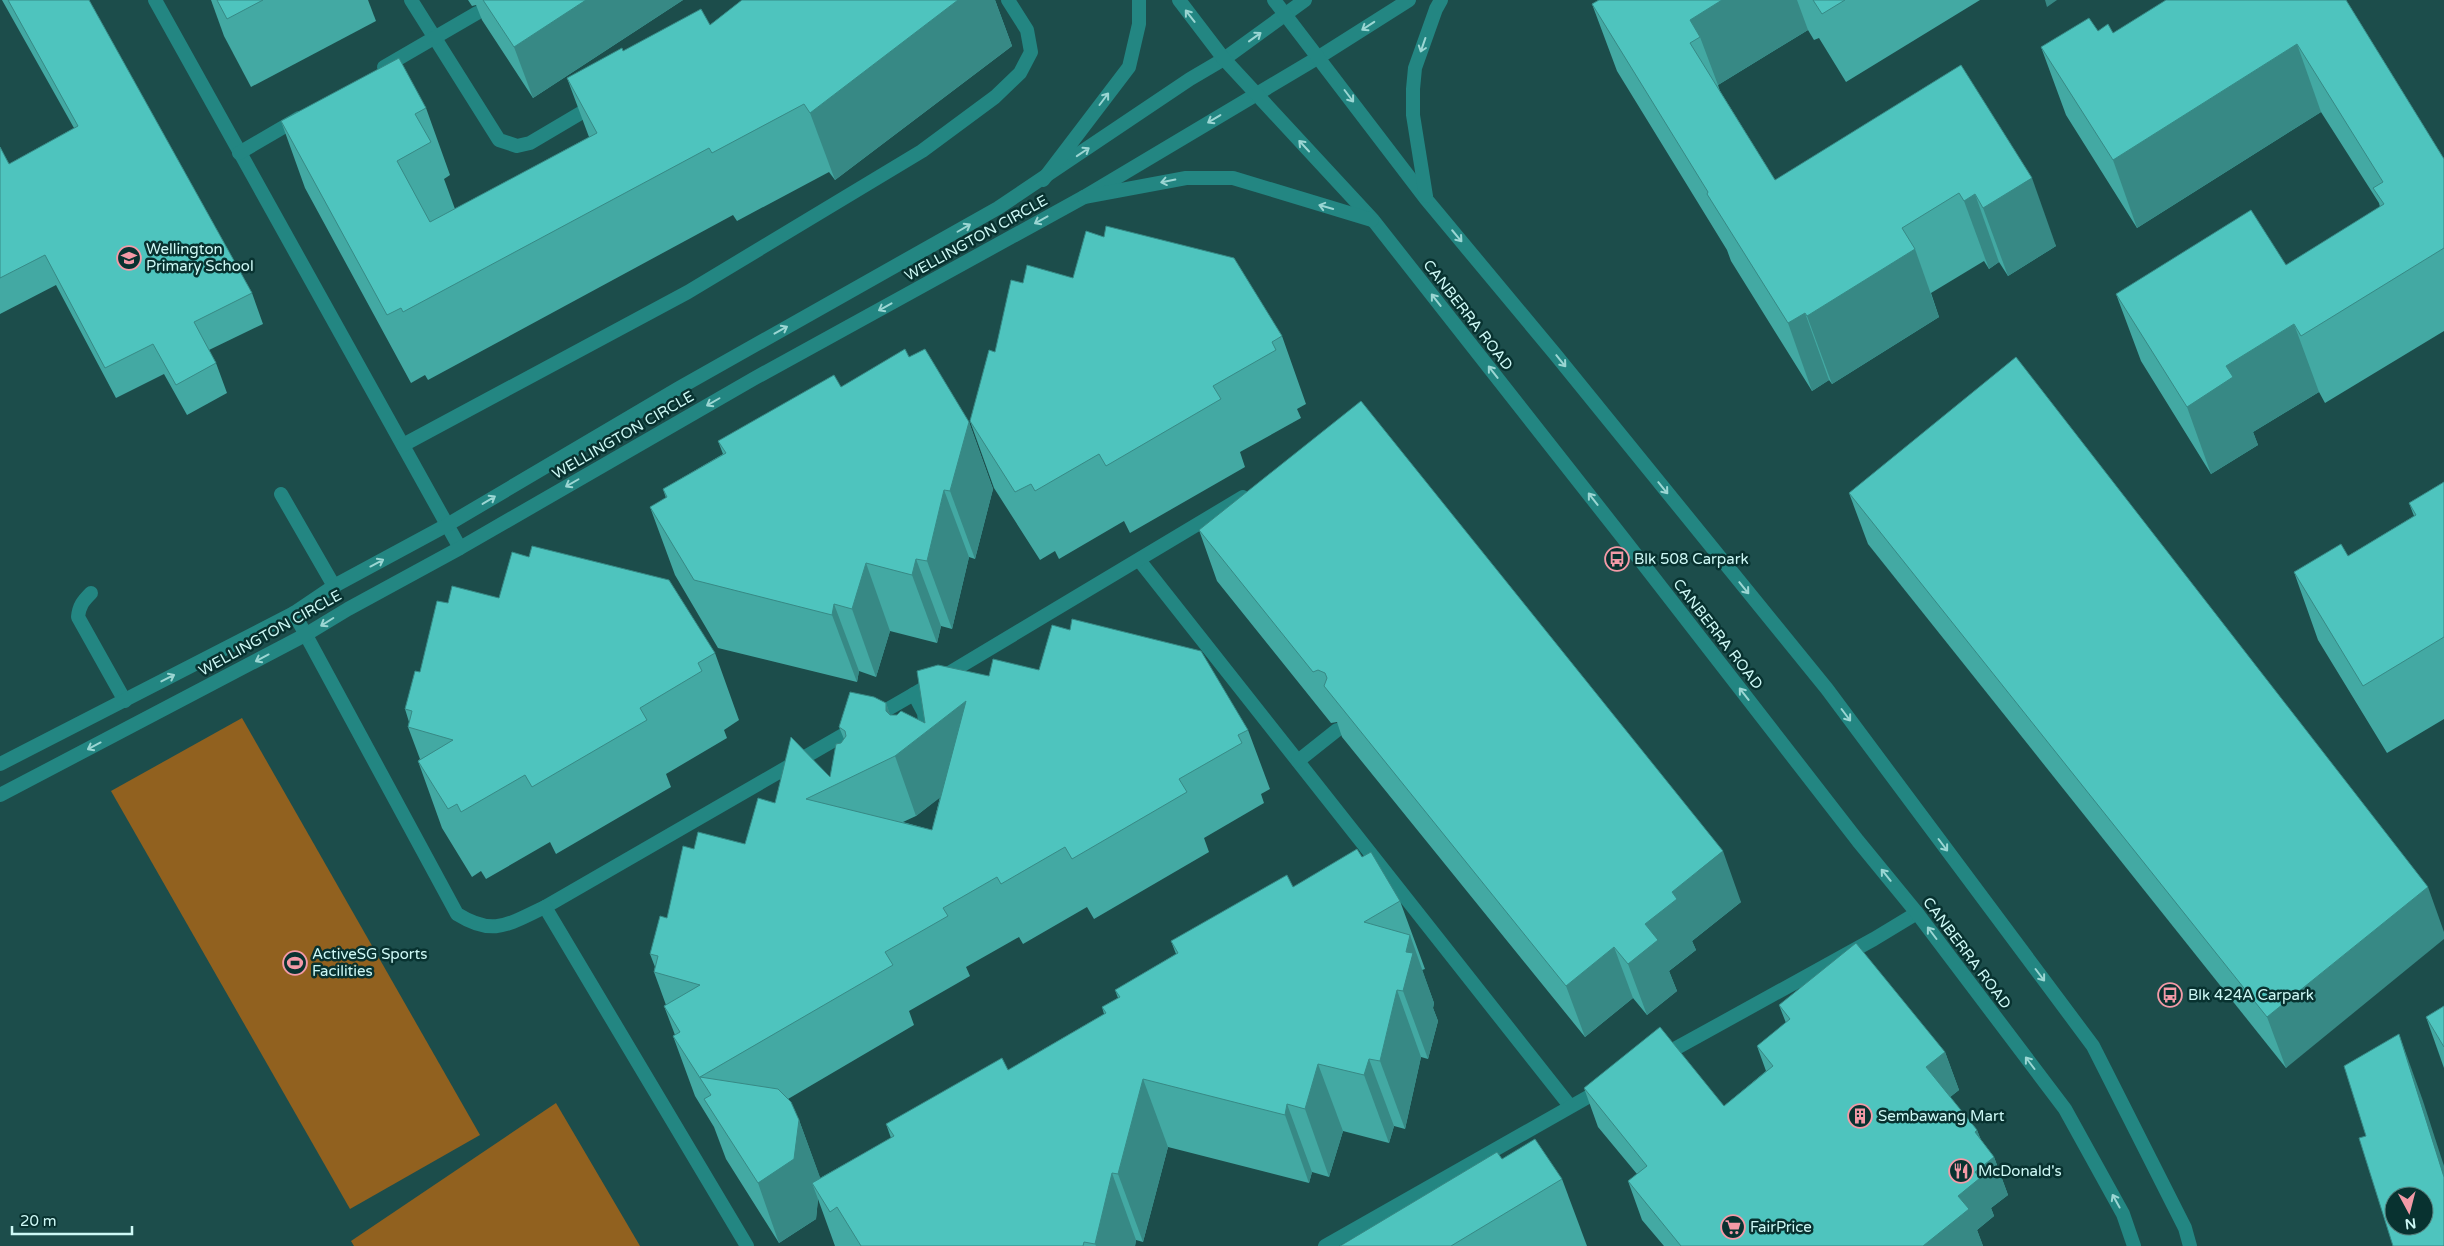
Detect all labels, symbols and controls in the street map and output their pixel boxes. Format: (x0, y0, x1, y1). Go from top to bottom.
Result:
one-way arrow (1185, 10, 1196, 23)
one-way arrow (1361, 22, 1375, 32)
one-way arrow (1248, 32, 1262, 42)
one-way arrow (1418, 37, 1427, 52)
one-way arrow (1344, 89, 1354, 103)
one-way arrow (1099, 93, 1110, 106)
one-way arrow (1207, 114, 1221, 124)
one-way arrow (1298, 140, 1310, 152)
one-way arrow (1076, 147, 1090, 157)
one-way arrow (1161, 177, 1177, 186)
street label: WELLINGTON CIRCLE (901, 191, 1051, 285)
one-way arrow (1319, 201, 1335, 211)
one-way arrow (1035, 216, 1049, 226)
one-way arrow (957, 222, 971, 232)
one-way arrow (1452, 230, 1463, 243)
place label: Wellington Primary School (146, 240, 254, 275)
school or university icon: Wellington Primary School (116, 245, 142, 271)
street label: CANBERRA ROAD (1419, 256, 1517, 374)
one-way arrow (1430, 294, 1441, 307)
one-way arrow (878, 302, 893, 312)
one-way arrow (774, 325, 789, 335)
one-way arrow (1556, 354, 1567, 367)
one-way arrow (1487, 366, 1498, 379)
street label: WELLINGTON CIRCLE (549, 387, 697, 483)
one-way arrow (705, 397, 720, 407)
one-way arrow (566, 479, 580, 489)
one-way arrow (1657, 481, 1668, 494)
one-way arrow (1588, 493, 1599, 506)
one-way arrow (482, 494, 496, 504)
bus stop icon: Blk 508 Carpark (1604, 546, 1630, 572)
place label: Blk 508 Carpark (1634, 550, 1749, 568)
one-way arrow (369, 557, 384, 567)
street label: CANBERRA ROAD (1669, 575, 1767, 693)
one-way arrow (1738, 582, 1750, 595)
street label: WELLINGTON CIRCLE (195, 586, 345, 680)
one-way arrow (320, 617, 334, 627)
one-way arrow (255, 654, 270, 663)
one-way arrow (160, 673, 175, 682)
one-way arrow (1739, 687, 1749, 701)
one-way arrow (1841, 708, 1851, 722)
one-way arrow (86, 741, 101, 751)
one-way arrow (1938, 838, 1948, 852)
one-way arrow (1880, 869, 1891, 882)
street label: CANBERRA ROAD (1919, 894, 2015, 1012)
one-way arrow (1927, 927, 1938, 940)
place label: ActiveSG Sports Facilities (312, 945, 428, 980)
sports icon: ActiveSG Sports Facilities (282, 950, 308, 976)
one-way arrow (2035, 968, 2045, 982)
bus stop icon: Blk 424A Carpark (2157, 982, 2183, 1008)
place label: Blk 424A Carpark (2188, 986, 2314, 1004)
one-way arrow (2025, 1057, 2036, 1070)
building icon: Sembawang Mart (1847, 1103, 1873, 1129)
place label: Sembawang Mart (1878, 1107, 2005, 1125)
restaurant icon: McDonald's (1948, 1158, 1974, 1184)
place label: McDonald's (1978, 1162, 2062, 1180)
north arrow (2384, 1186, 2434, 1236)
one-way arrow (2111, 1193, 2121, 1208)
scale bar (12, 1204, 132, 1236)
text: 20 m (20, 1212, 57, 1230)
supermarket icon: FairPrice (1720, 1214, 1746, 1240)
text: N (2404, 1214, 2417, 1233)
place label: FairPrice (1750, 1218, 1812, 1236)

